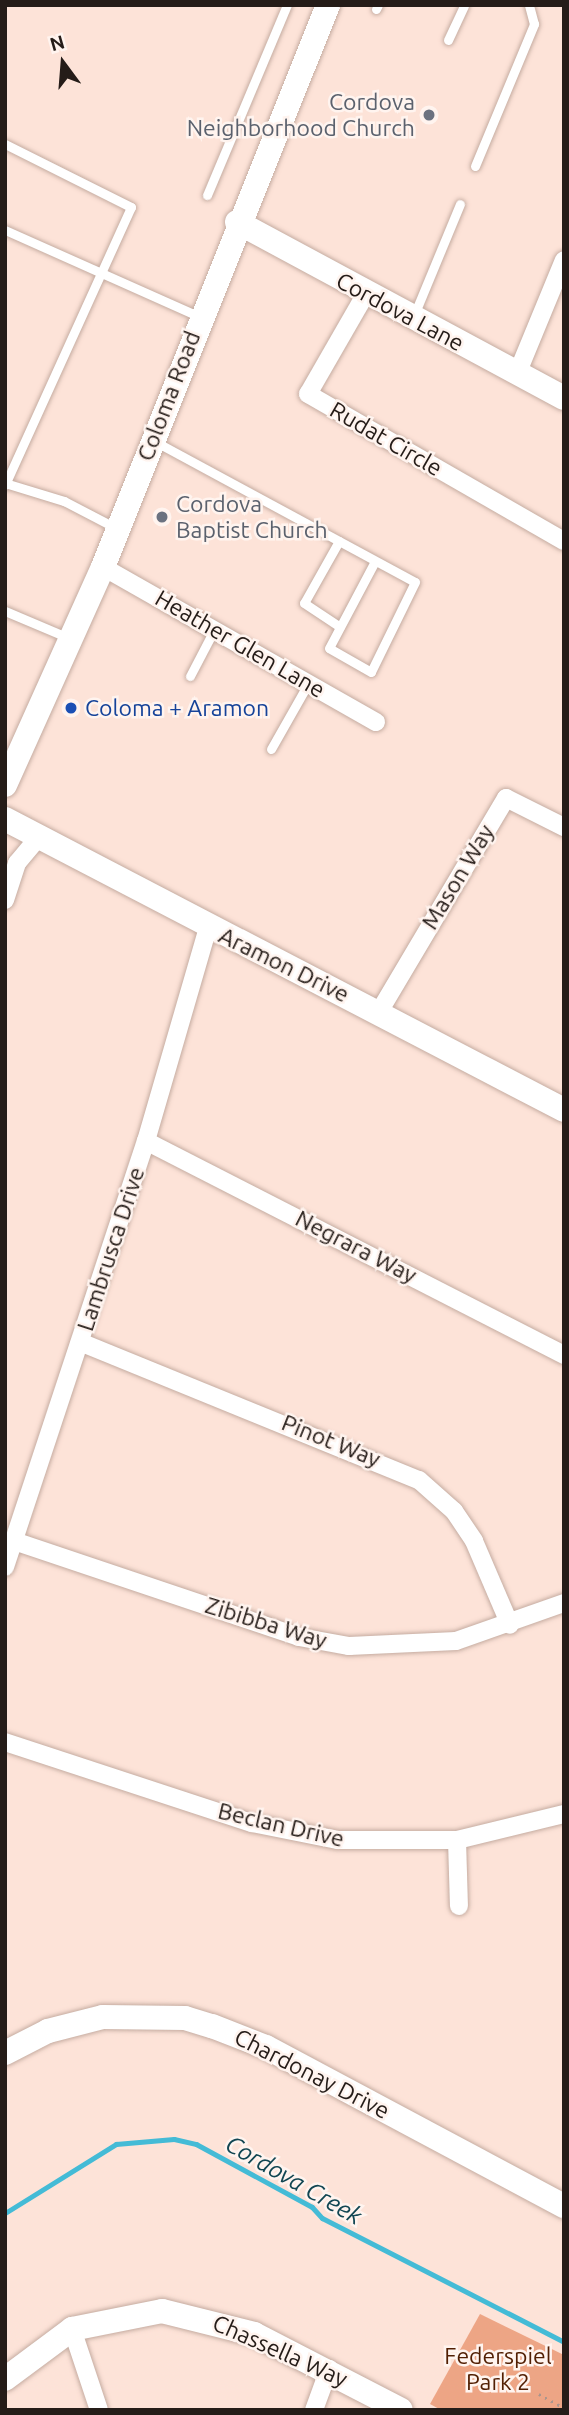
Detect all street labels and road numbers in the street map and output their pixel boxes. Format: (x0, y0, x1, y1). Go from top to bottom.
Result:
street label: Cordova Lane (331, 267, 469, 357)
street label: Coloma Road (132, 327, 206, 465)
street label: Rudat Circle (325, 396, 447, 482)
street label: Heather Glen Lane (150, 584, 330, 704)
street label: Mason Way (416, 820, 500, 934)
street label: Aramon Drive (214, 922, 354, 1008)
street label: Lambrusca Drive (71, 1164, 151, 1334)
street label: Negrara Way (291, 1205, 421, 1289)
street label: Pinot Way (278, 1409, 384, 1473)
street label: Zibibba Way (202, 1591, 330, 1655)
street label: Beclan Drive (215, 1797, 347, 1853)
street label: Chardonay Drive (230, 2023, 394, 2125)
street label: Chassella Way (208, 2309, 352, 2393)

